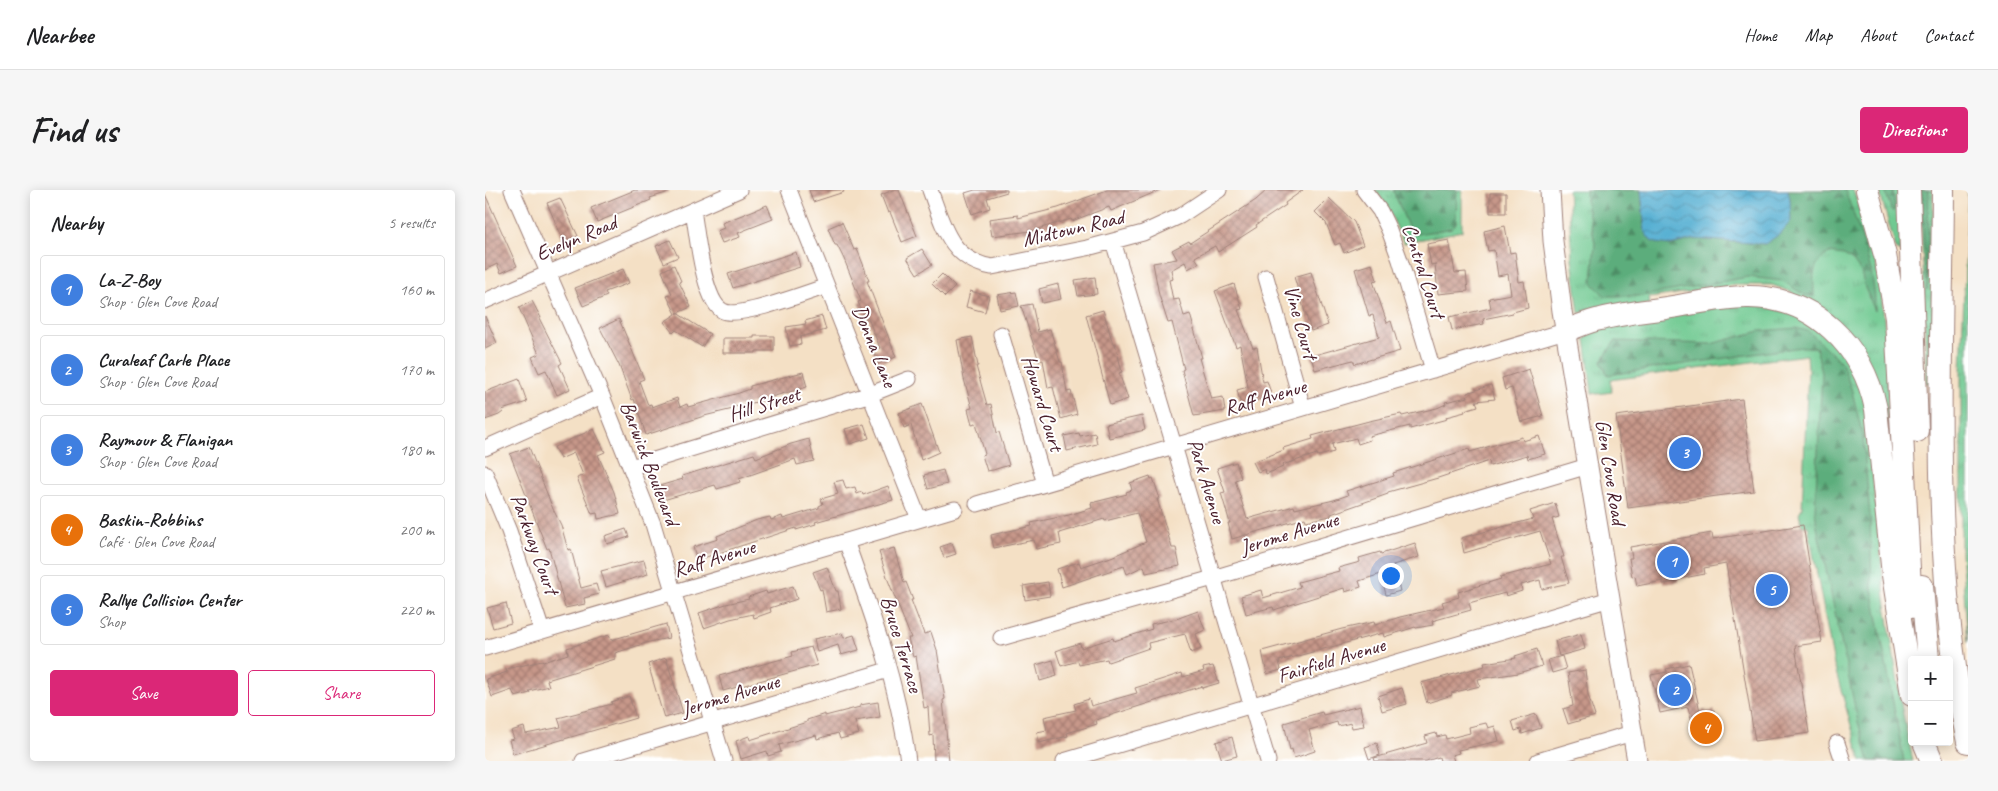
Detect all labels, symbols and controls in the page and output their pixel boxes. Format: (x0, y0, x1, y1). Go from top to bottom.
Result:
text: Nearbee (25, 20, 93, 50)
text: Home (1744, 24, 1777, 46)
text: Map (1805, 24, 1832, 46)
text: About (1860, 24, 1896, 46)
text: Contact (1924, 24, 1973, 46)
button: Directions (1860, 107, 1968, 153)
text: Find us (30, 108, 117, 153)
street label: Midtown Road (1020, 203, 1130, 252)
street label: Evelyn Road (532, 208, 624, 267)
text: Nearby (50, 210, 103, 236)
text: 5 results (388, 213, 435, 233)
street label: Central Court (1397, 221, 1452, 324)
text: La-Z-Boy (98, 268, 160, 292)
text: 1 (63, 280, 71, 300)
text: 160 m (400, 280, 434, 300)
street label: Vine Court (1278, 282, 1325, 365)
text: Shop · Glen Cove Road (98, 292, 217, 312)
street label: Donna Lane (847, 301, 904, 393)
text: Curaleaf Carle Place (98, 348, 229, 372)
street label: Howard Court (1016, 352, 1070, 456)
text: 2 (63, 360, 71, 380)
text: 170 m (400, 360, 434, 380)
text: Shop · Glen Cove Road (98, 372, 217, 392)
street label: Raff Avenue (1221, 372, 1311, 421)
street label: Hill Street (725, 380, 805, 427)
street label: Barwick Boulevard (614, 397, 687, 532)
street label: Glen Cove Road (1590, 418, 1633, 530)
text: Raymour & Flanigan (98, 428, 232, 452)
pin: 3 (1669, 434, 1701, 472)
street label: Park Avenue (1182, 436, 1233, 528)
text: 3 (63, 440, 71, 460)
text: 180 m (400, 440, 434, 460)
text: Shop · Glen Cove Road (98, 452, 217, 472)
street label: Parkway Court (505, 490, 566, 600)
street label: Jerome Avenue (1236, 505, 1342, 561)
text: Baskin-Robbins (98, 508, 202, 532)
text: 4 (63, 520, 71, 540)
text: 200 m (400, 520, 434, 540)
text: Café · Glen Cove Road (98, 532, 214, 552)
street label: Raff Avenue (670, 533, 760, 583)
pin: 1 (1657, 543, 1689, 581)
your location (1378, 563, 1404, 589)
pin: 5 (1756, 571, 1788, 609)
text: Rallye Collision Center (98, 588, 241, 612)
street label: Bruce Terrace (875, 593, 929, 696)
text: 5 (64, 600, 70, 620)
text: 220 m (400, 600, 434, 620)
text: Shop (98, 612, 125, 632)
street label: Fairfield Avenue (1274, 631, 1389, 689)
map controls (1908, 656, 1953, 746)
button: + (1908, 656, 1953, 701)
street label: Jerome Avenue (677, 667, 783, 723)
button: Save (50, 670, 238, 716)
button: Share (248, 670, 435, 716)
pin: 2 (1659, 671, 1691, 709)
button: − (1908, 701, 1953, 746)
pin: 4 (1690, 709, 1722, 747)

